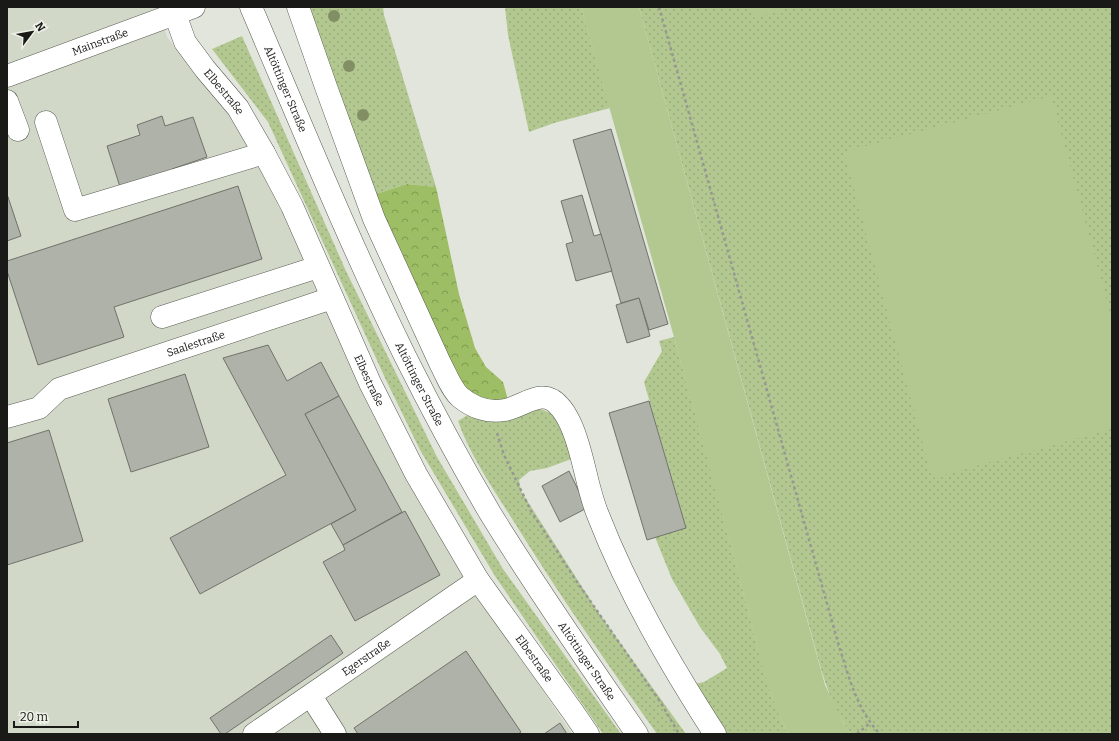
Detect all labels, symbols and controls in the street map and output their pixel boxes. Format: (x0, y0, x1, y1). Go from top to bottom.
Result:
north arrow (12, 12, 52, 52)
text: N (32, 20, 48, 34)
street label: Mainstraße (70, 26, 130, 58)
street label: Altöttinger Straße (261, 44, 309, 134)
street label: Elbestraße (201, 67, 246, 117)
street label: Saalestraße (165, 328, 227, 360)
street label: Altöttinger Straße (392, 340, 446, 428)
street label: Elbestraße (351, 353, 387, 408)
street label: Altöttinger Straße (555, 619, 618, 703)
street label: Elbestraße (513, 632, 555, 685)
street label: Egerstraße (339, 636, 393, 679)
scale bar (14, 703, 78, 729)
text: 20 m (20, 710, 49, 724)

